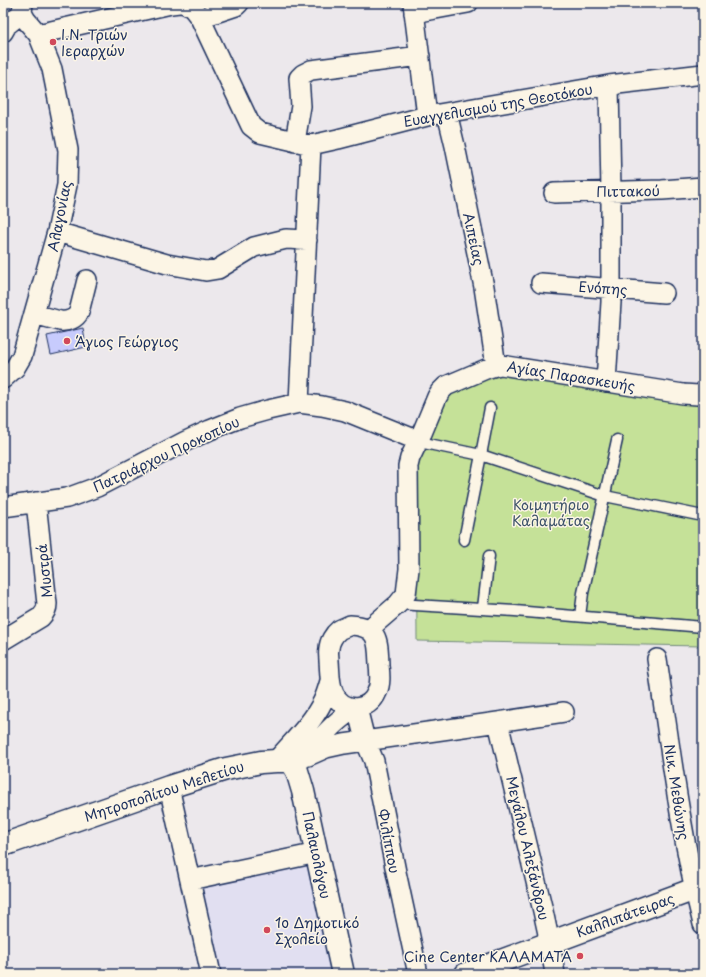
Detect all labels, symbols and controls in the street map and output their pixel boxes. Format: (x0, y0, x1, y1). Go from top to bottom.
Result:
place label: Ι.Ν. Τριών Ιεραρχών (61, 24, 128, 61)
marker: Ι.Ν. Τριών Ιεραρχών (48, 37, 58, 47)
street label: Ευαγγελισμού της Θεοτόκου (402, 78, 594, 132)
street label: Αλαγονίας (42, 178, 76, 254)
street label: Πιττακού (596, 180, 660, 202)
street label: Αιπείας (458, 211, 490, 267)
street label: Ενόπης (578, 276, 628, 300)
place label: Άγιος Γεώργιος (75, 331, 179, 352)
marker: Άγιος Γεώργιος (62, 336, 72, 346)
street label: Αγίας Παρασκευής (505, 355, 637, 397)
street label: Πατριάρχου Προκοπίου (89, 411, 243, 497)
park label: Κοιμητήριο Καλαμάτας (512, 494, 590, 531)
street label: Μυστρά (31, 543, 57, 599)
street label: Νικ. Μεθώνης (659, 742, 695, 842)
street label: Μητροπολίτου Μελετίου (81, 755, 247, 827)
street label: Μεγάλου Αλεξάνδρου (501, 774, 555, 922)
street label: Φιλίππου (372, 807, 406, 875)
street label: Παλαιολόγου (297, 809, 337, 901)
street label: Καλλιπάτειρας (573, 887, 677, 943)
place label: 1o Δημοτικό Σχολείο (275, 912, 359, 949)
marker: 1o Δημοτικό Σχολείο (262, 925, 272, 935)
place label: Cine Center ΚΑΛΑΜΑΤΑ (404, 946, 572, 967)
marker: Cine Center ΚΑΛΑΜΑΤΑ (575, 951, 585, 961)

